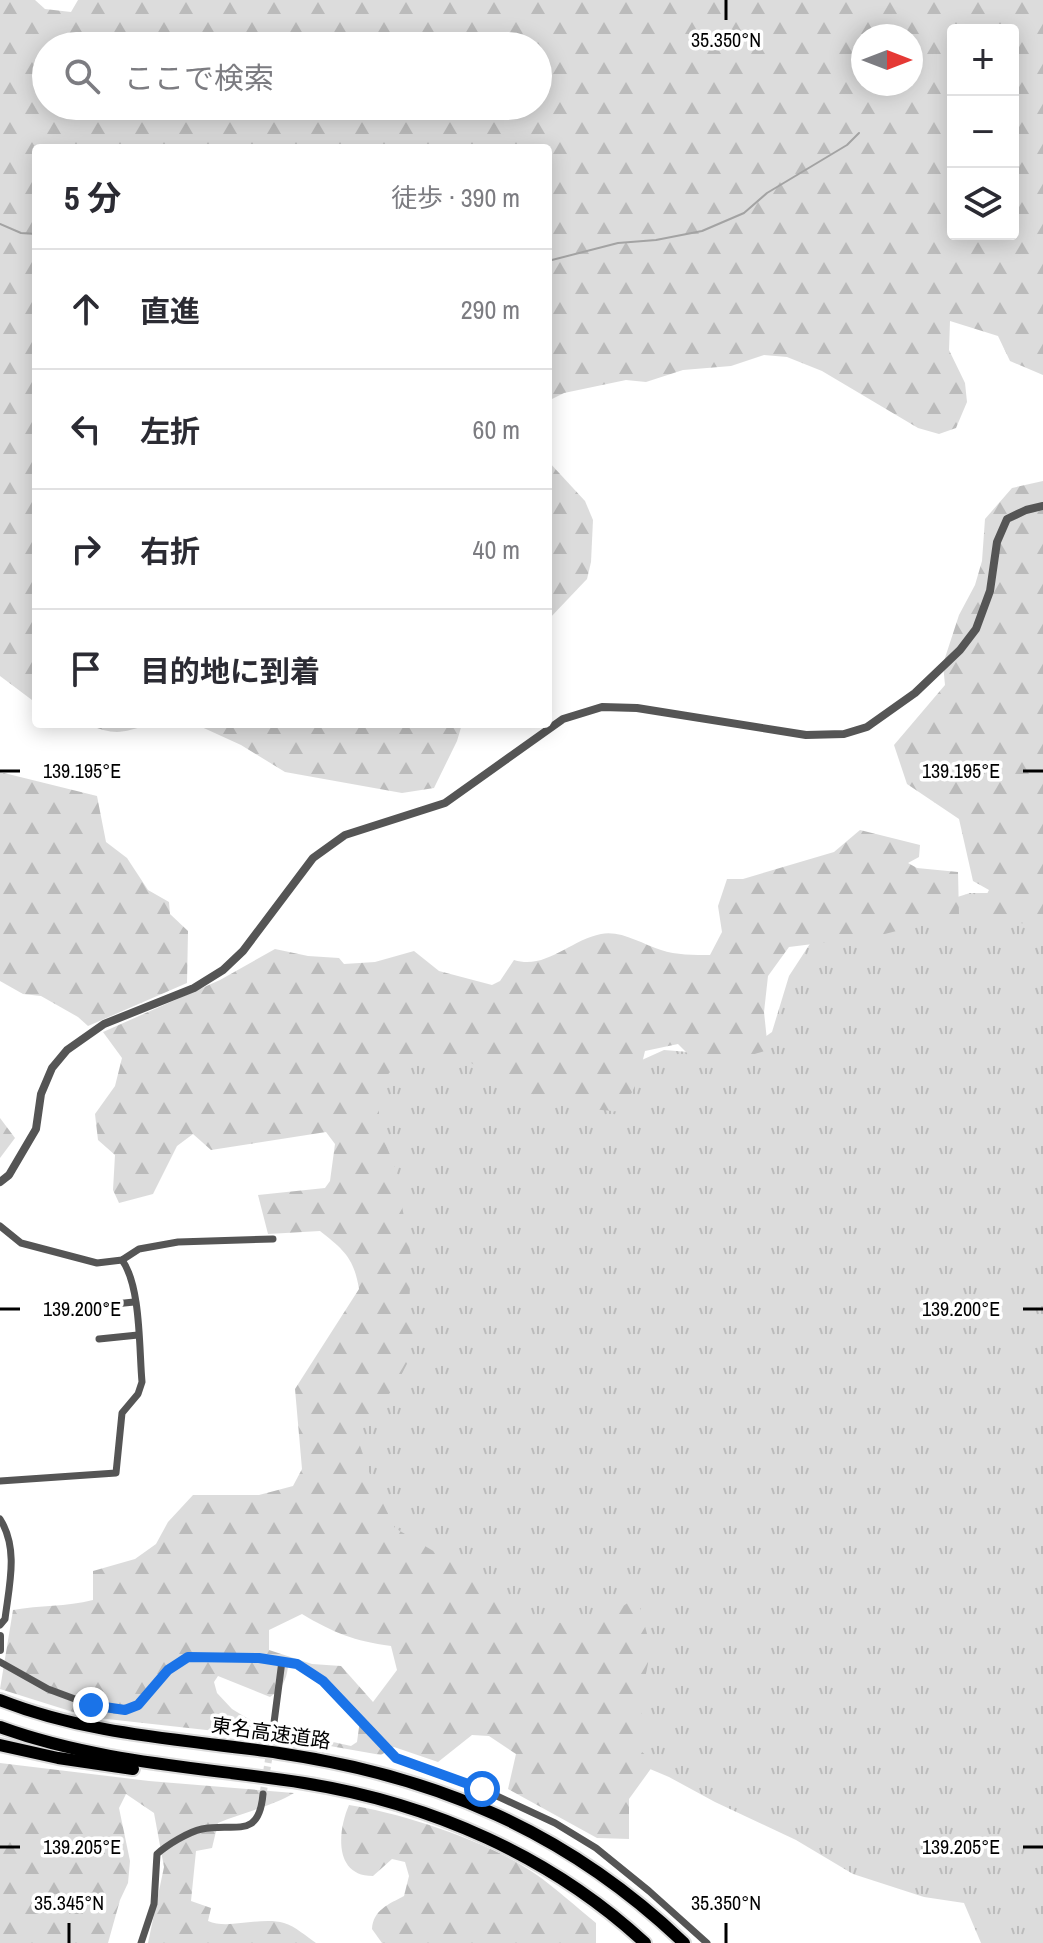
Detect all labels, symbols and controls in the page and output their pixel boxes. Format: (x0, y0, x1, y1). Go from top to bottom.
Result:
north arrow (851, 24, 923, 96)
map controls (947, 24, 1019, 240)
button: + (947, 24, 1019, 96)
text: 35.350°N (691, 26, 761, 53)
search box (32, 32, 552, 120)
icon: search (60, 54, 104, 98)
text: ここで検索 (124, 58, 274, 98)
button: − (947, 96, 1019, 168)
button: layers (947, 168, 1019, 240)
text: 5 分 (64, 175, 121, 221)
text: 徒歩 · 390 m (391, 180, 520, 215)
icon: ahead (64, 287, 108, 331)
text: 直進 (140, 291, 200, 331)
text: 290 m (461, 292, 520, 327)
icon: left (64, 407, 108, 451)
text: 左折 (140, 411, 200, 451)
text: 60 m (473, 412, 520, 447)
icon: right (64, 527, 108, 571)
text: 右折 (140, 531, 200, 571)
text: 40 m (473, 532, 520, 567)
icon: arrive (64, 647, 108, 691)
text: 目的地に到着 (140, 651, 320, 691)
text: 139.195°E (43, 757, 121, 784)
text: 139.195°E (922, 757, 1000, 784)
text: 139.200°E (43, 1295, 121, 1322)
text: 139.200°E (922, 1295, 1000, 1322)
route end (73, 1687, 109, 1723)
street label: 東名高速道路 (210, 1711, 332, 1754)
route start (464, 1771, 500, 1807)
text: 139.205°E (43, 1833, 121, 1860)
text: 139.205°E (922, 1833, 1000, 1860)
text: 35.345°N (34, 1889, 104, 1916)
text: 35.350°N (691, 1889, 761, 1916)

